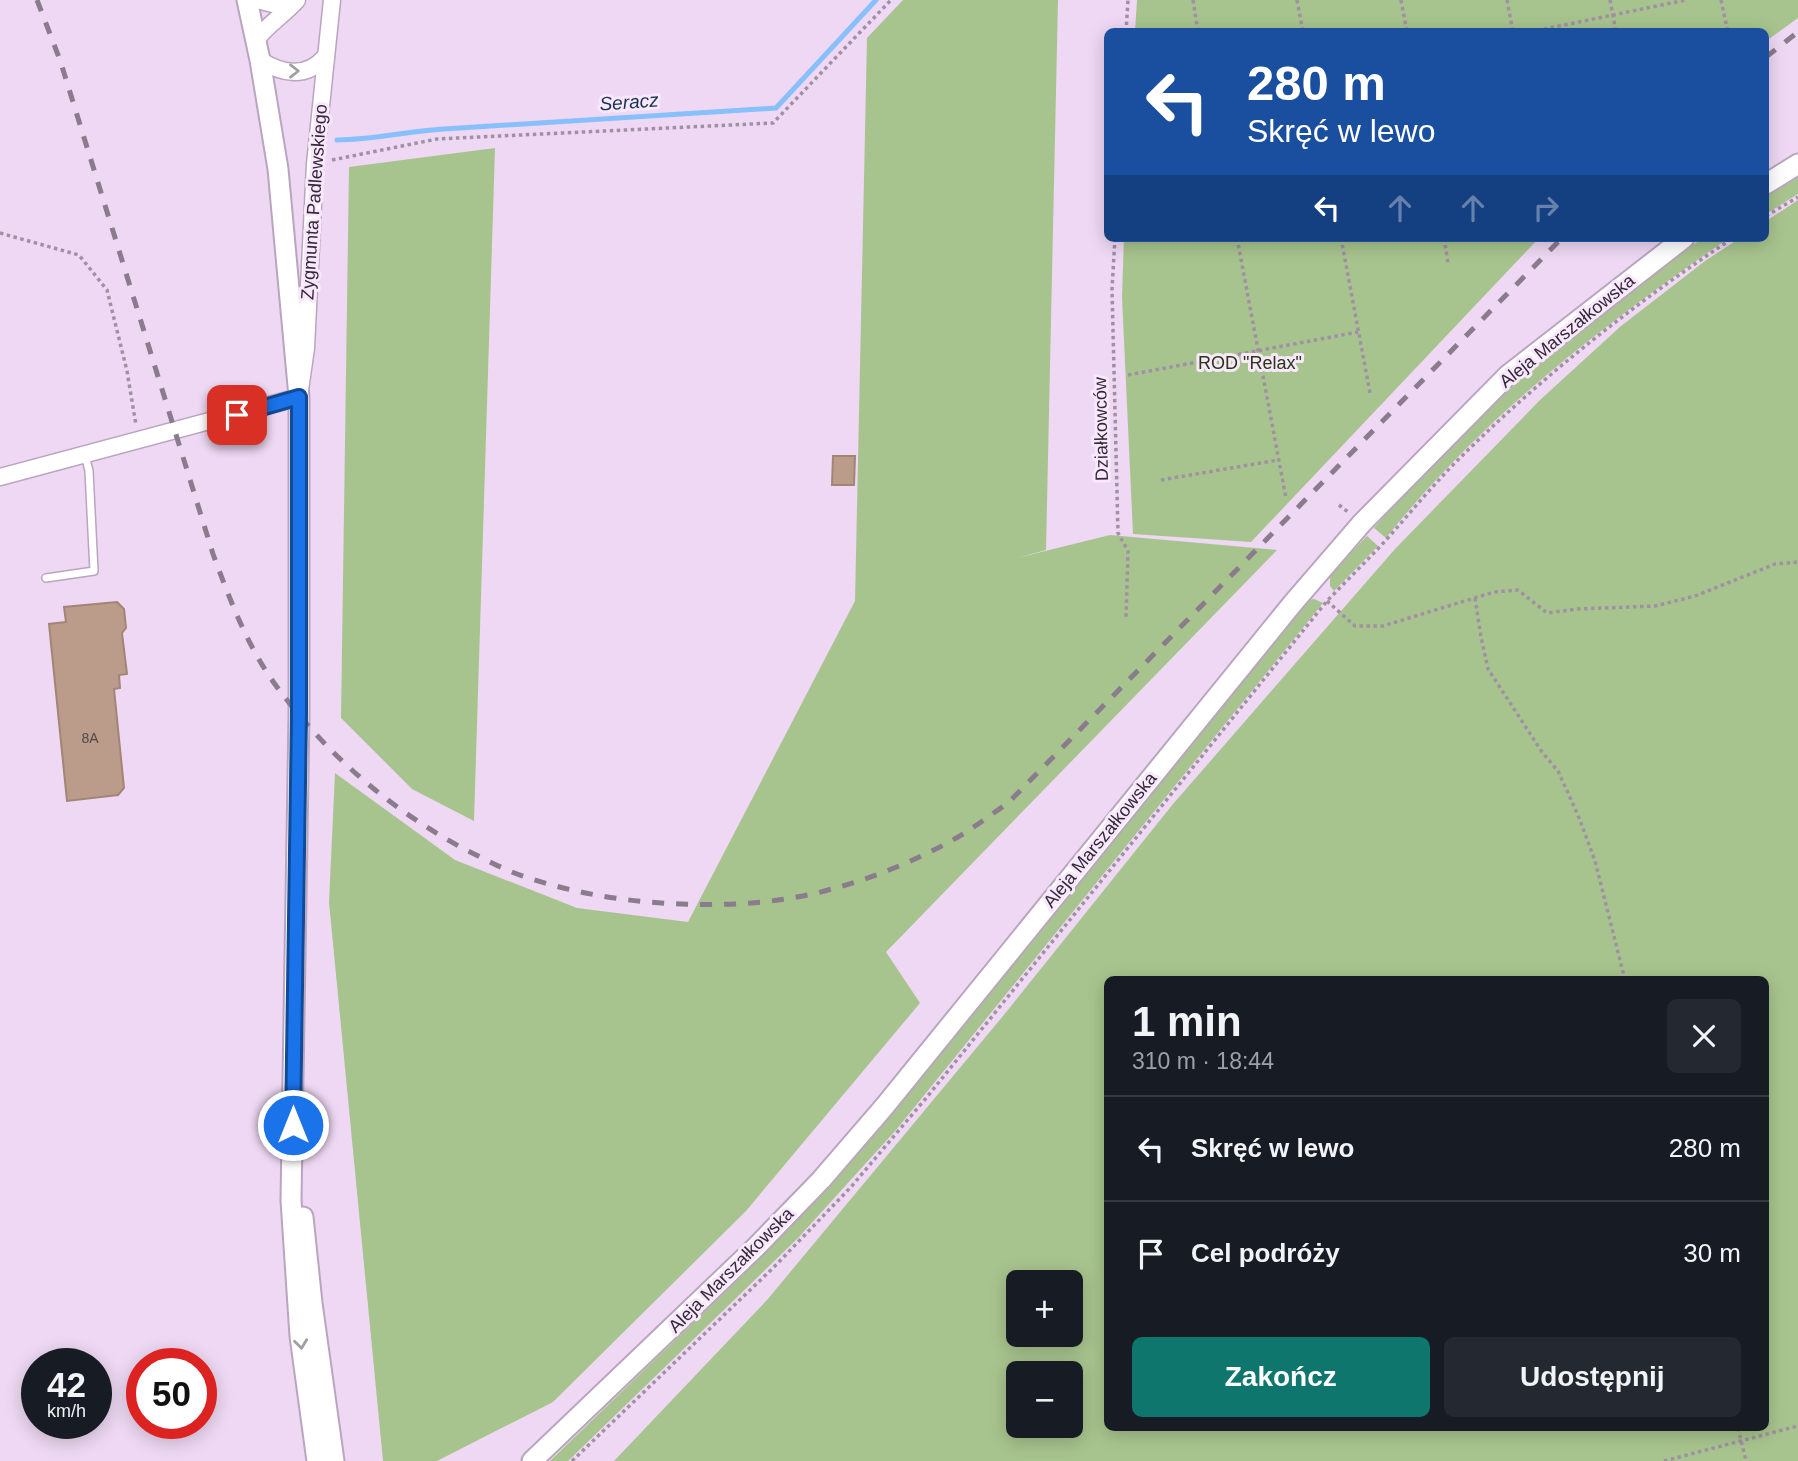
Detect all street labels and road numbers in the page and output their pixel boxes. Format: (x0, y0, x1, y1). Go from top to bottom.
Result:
street label: Zygmunta Padlewskiego (297, 103, 331, 301)
street label: Aleja Marszałkowska (1495, 270, 1639, 392)
street label: Działkowców (1090, 376, 1112, 481)
street label: Aleja Marszałkowska (1039, 768, 1161, 912)
street label: Aleja Marszałkowska (665, 1203, 798, 1336)

